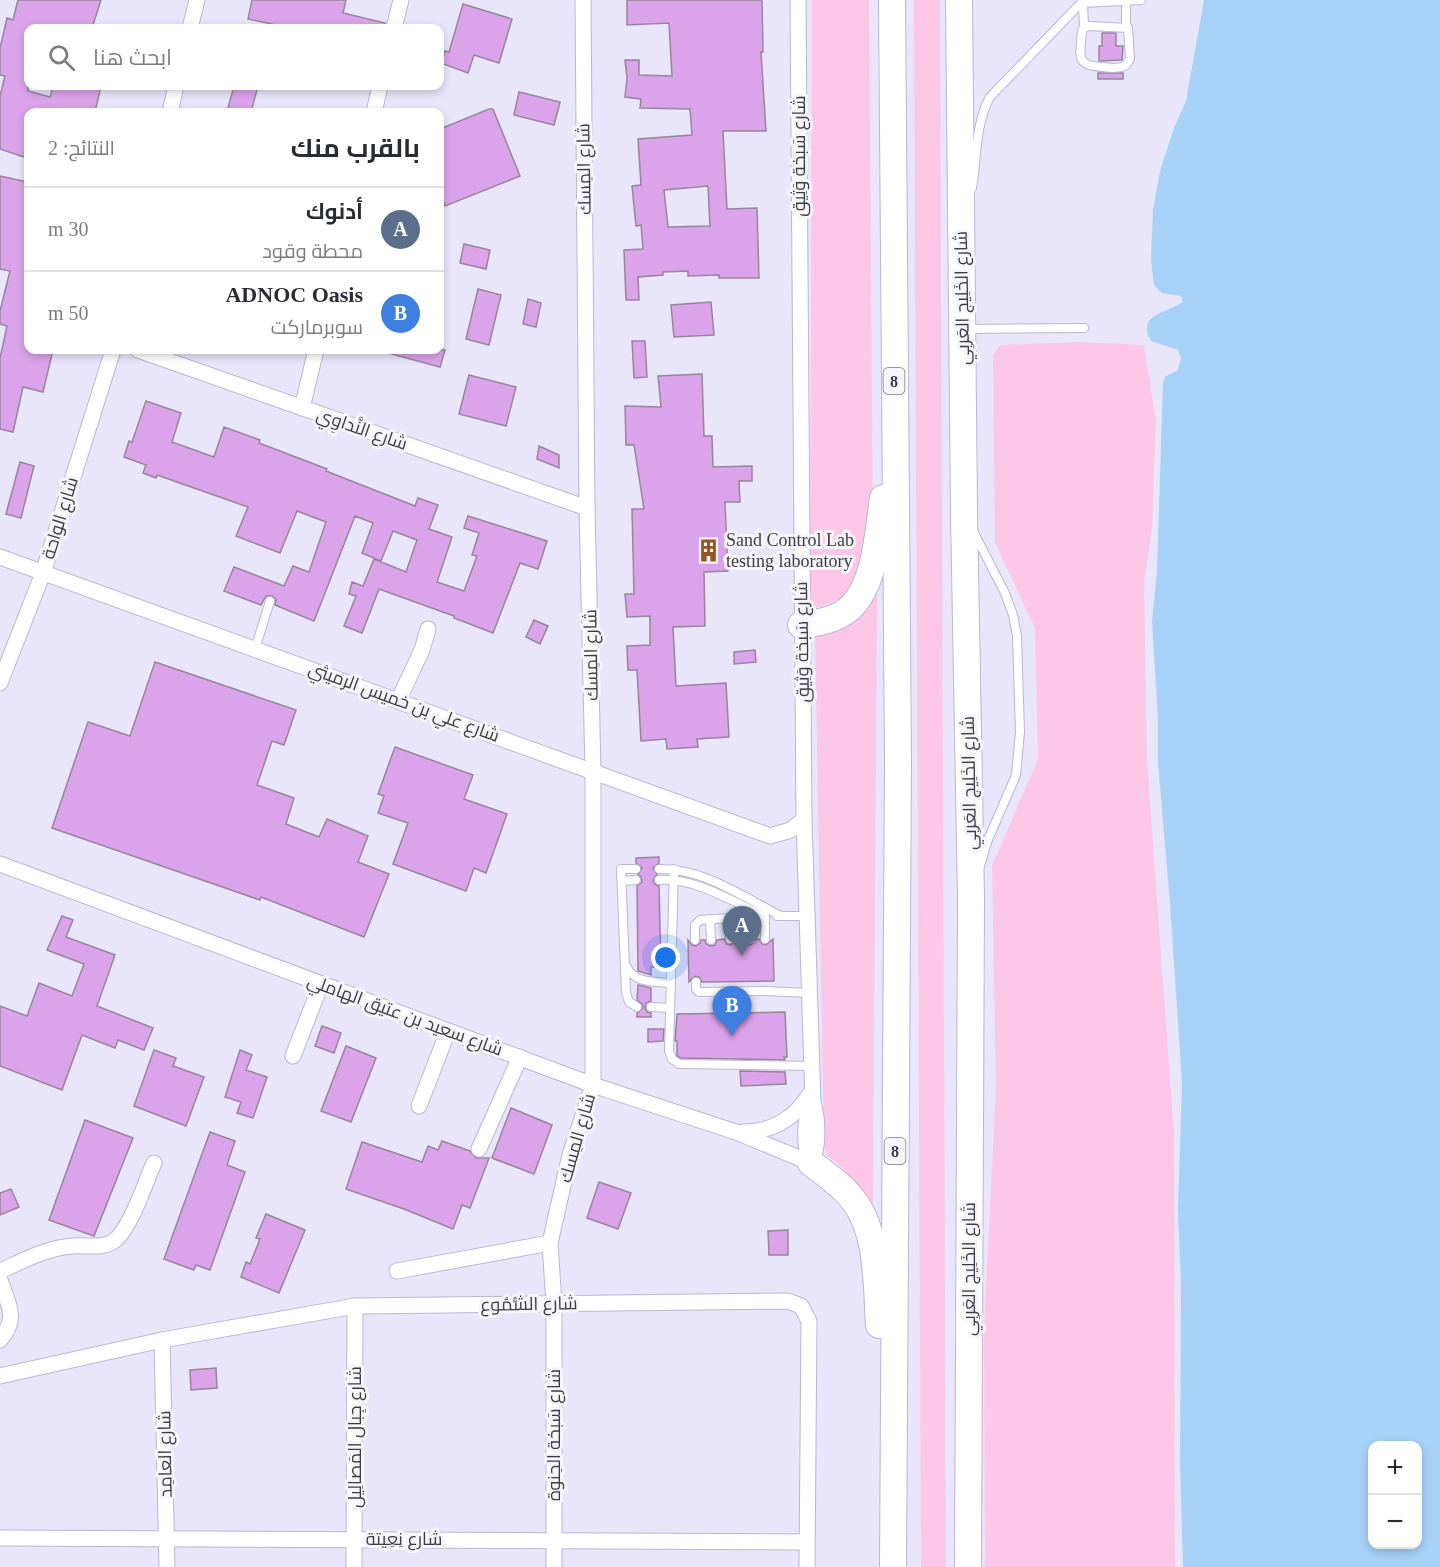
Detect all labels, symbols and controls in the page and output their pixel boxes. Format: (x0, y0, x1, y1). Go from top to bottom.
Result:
search box (24, 24, 444, 90)
icon: search (45, 41, 78, 74)
text: ابحث هنا (93, 45, 172, 70)
street label: شارع سَبخة وَثِيق (789, 95, 811, 217)
street label: شارع المِسك (573, 123, 597, 215)
text: بالقرب منك (291, 134, 420, 163)
text: النتائج: 2 (48, 137, 115, 159)
text: أدنوك (306, 199, 363, 224)
text: 30 m (48, 218, 89, 240)
text: A (393, 218, 408, 240)
street label: شارع الخَلِيج العَربِي (951, 231, 977, 365)
text: محطة وقود (262, 240, 363, 262)
text: ADNOC Oasis (225, 282, 363, 307)
text: 50 m (48, 302, 89, 324)
text: B (394, 302, 407, 324)
text: سوبرماركت (271, 316, 363, 338)
road number: 8 (884, 368, 904, 394)
street label: شارع النَّداوِي (313, 403, 411, 458)
street label: شارع الواحة (38, 475, 84, 562)
place label: Sand Control Lab testing laboratory (726, 530, 854, 571)
building icon: Sand Control Lab testing laboratory (695, 537, 721, 563)
street label: شارع سَبخة وَثِيق (791, 581, 815, 703)
street label: شارع المِسك (580, 609, 604, 701)
street label: شارع علي بن خميس الرميثي (304, 658, 502, 750)
street label: شارع الخَلِيج العَربِي (958, 716, 984, 850)
pin: A (722, 906, 762, 956)
your location (651, 943, 680, 972)
street label: شارع سعيد بن عتيق الهاملي (303, 970, 505, 1063)
pin: B (712, 986, 752, 1036)
street label: شارع المِسك (555, 1091, 601, 1185)
road number: 8 (884, 1138, 906, 1164)
street label: شارع الخَلِيج العَربِي (959, 1202, 983, 1336)
street label: شارع الشُّمُوع (480, 1293, 578, 1317)
street label: شارع جِبال المَصالِيل (345, 1366, 367, 1508)
street label: شارع سَبخة الحِنوة (544, 1369, 566, 1501)
street label: شارع العامِد (154, 1410, 178, 1498)
map controls (1368, 1441, 1422, 1549)
button: + (1368, 1441, 1422, 1495)
button: − (1368, 1495, 1422, 1549)
street label: شارع نِعِيتة (366, 1529, 442, 1551)

